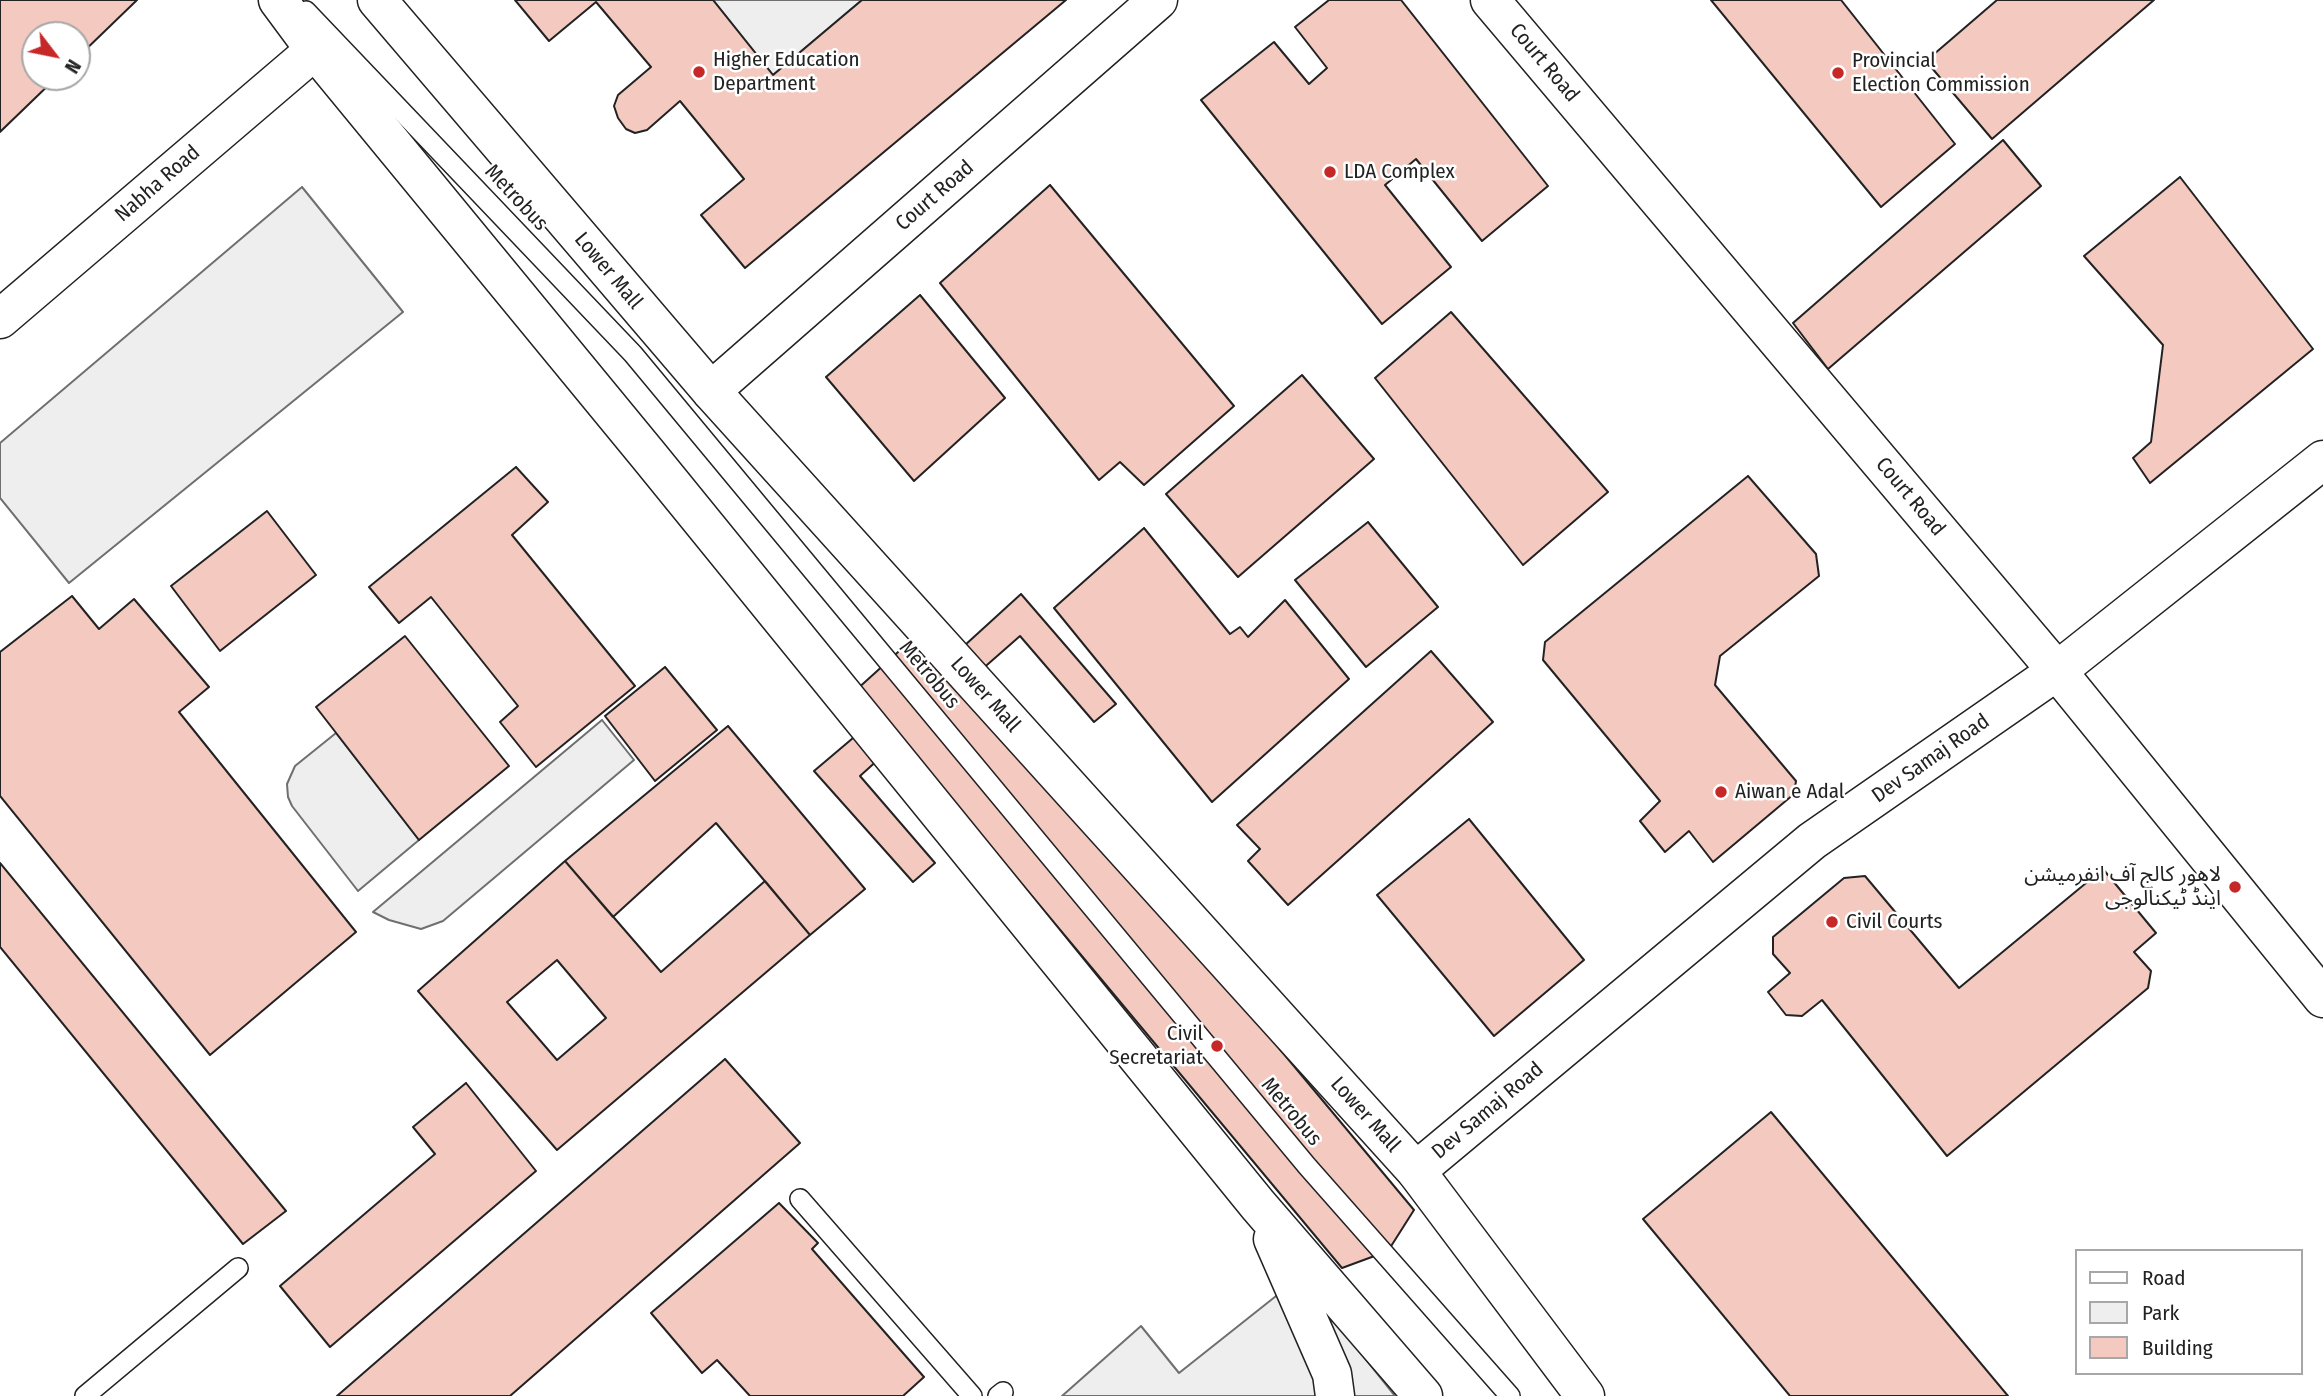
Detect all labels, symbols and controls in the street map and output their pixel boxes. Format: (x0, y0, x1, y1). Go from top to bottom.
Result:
street label: Court Road (1504, 19, 1584, 107)
north arrow (21, 21, 91, 91)
place label: Higher Education Department (713, 47, 860, 97)
place label: Provincial Election Commission (1852, 48, 2030, 98)
text: N (60, 55, 85, 77)
marker: Higher Education Department (691, 64, 707, 80)
marker: Provincial Election Commission (1830, 65, 1846, 81)
street label: Nabha Road (110, 140, 206, 228)
street label: Court Road (891, 155, 979, 237)
place label: LDA Complex (1344, 159, 1455, 185)
street label: Metrobus (479, 160, 553, 236)
marker: LDA Complex (1322, 164, 1338, 180)
street label: Lower Mall (569, 228, 647, 314)
street label: Court Road (1870, 453, 1950, 541)
street label: Metrobus (893, 636, 965, 714)
street label: Lower Mall (945, 652, 1025, 738)
street label: Dev Samaj Road (1867, 709, 1995, 809)
place label: Aiwan e Adal (1735, 779, 1844, 805)
marker: Aiwan e Adal (1713, 784, 1729, 800)
place label: لاھور کالج آف انفرمیشن اینڈ ٹیکنالوجی (2024, 862, 2221, 912)
marker: لاھور کالج آف انفرمیشن اینڈ ٹیکنالوجی (2227, 879, 2243, 895)
place label: Civil Courts (1846, 909, 1943, 935)
marker: Civil Courts (1824, 914, 1840, 930)
place label: Civil Secretariat (1109, 1021, 1203, 1071)
marker: Civil Secretariat (1209, 1038, 1225, 1054)
street label: Dev Samaj Road (1427, 1057, 1549, 1165)
street label: Lower Mall (1325, 1072, 1405, 1158)
street label: Metrobus (1255, 1073, 1327, 1151)
legend (2074, 1249, 2302, 1375)
text: Road (2142, 1265, 2186, 1291)
text: Park (2142, 1300, 2179, 1326)
text: Building (2142, 1335, 2213, 1361)

